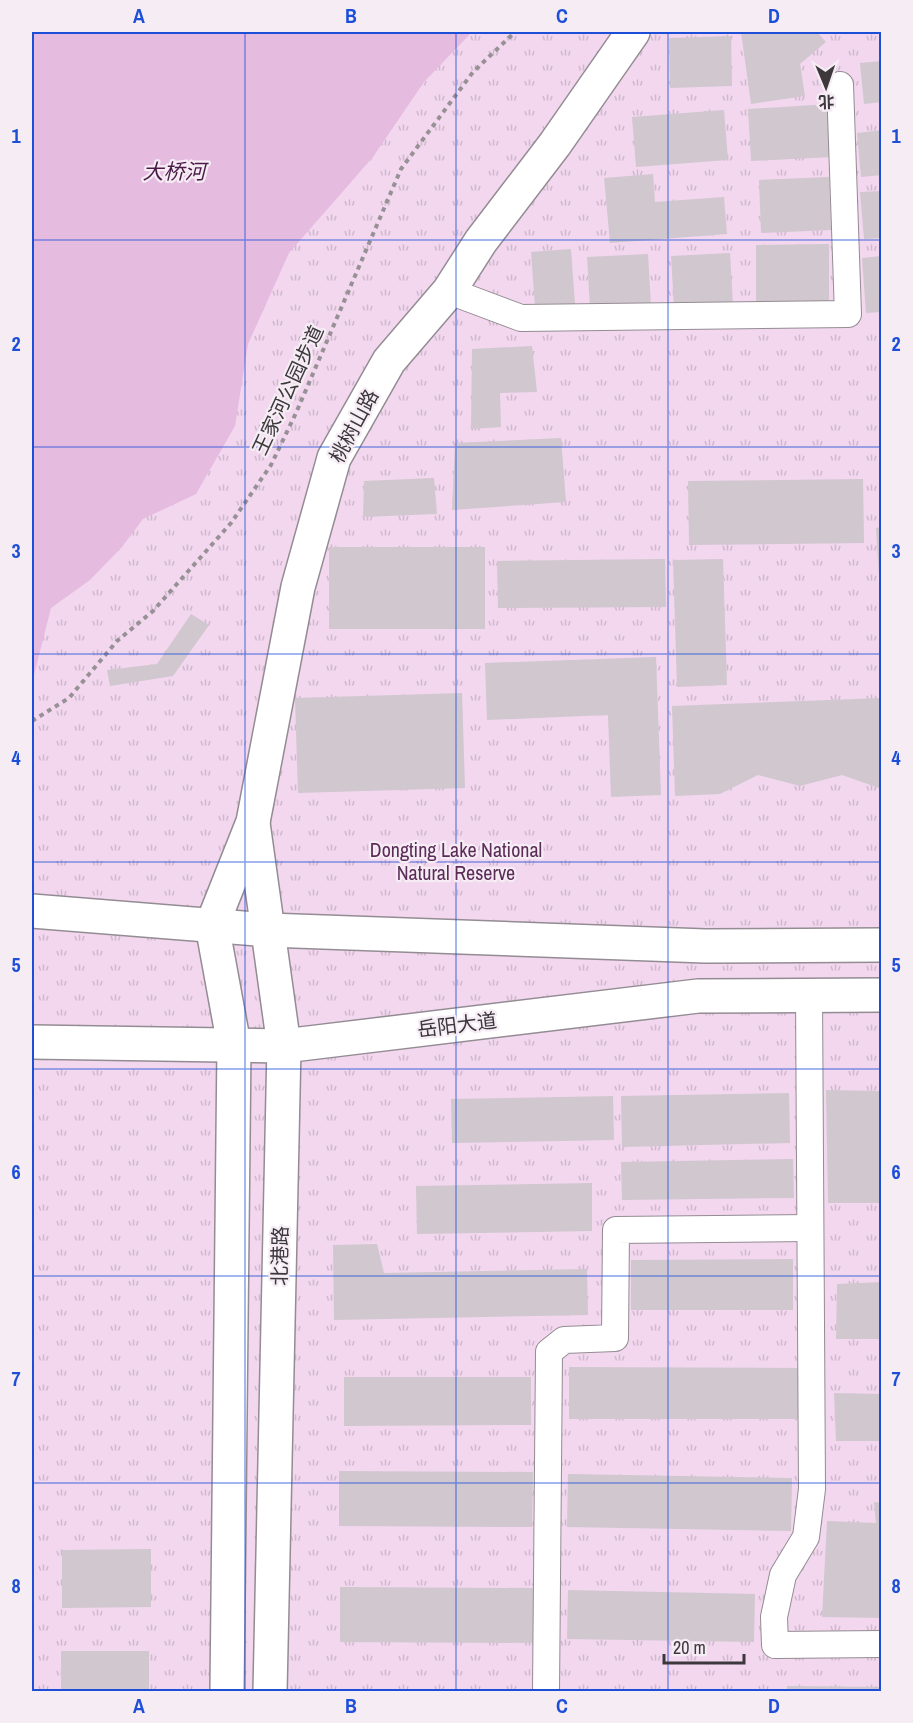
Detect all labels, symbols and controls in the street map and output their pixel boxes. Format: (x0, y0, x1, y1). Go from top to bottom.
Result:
text: A (133, 2, 145, 29)
text: B (345, 2, 357, 29)
text: C (556, 2, 568, 29)
text: D (768, 2, 780, 29)
north arrow (796, 57, 856, 117)
text: 北 (818, 91, 835, 113)
text: 1 (11, 122, 21, 149)
text: 1 (891, 122, 901, 149)
water label: 大桥河 (143, 157, 209, 186)
street label: 王家河公园步道 (246, 321, 329, 459)
text: 2 (11, 330, 21, 357)
text: 2 (891, 330, 901, 357)
street label: 桃树山路 (323, 384, 384, 467)
text: 3 (11, 537, 21, 564)
text: 3 (891, 537, 901, 564)
text: 4 (11, 744, 21, 771)
text: 4 (891, 744, 901, 771)
park label: Dongting Lake National Natural Reserve (370, 836, 542, 886)
text: 5 (11, 951, 21, 978)
text: 5 (891, 951, 901, 978)
street label: 岳阳大道 (416, 1006, 498, 1043)
text: 6 (11, 1158, 21, 1185)
text: 6 (891, 1158, 901, 1185)
street label: 北港路 (265, 1226, 294, 1286)
text: 7 (11, 1365, 21, 1392)
text: 7 (891, 1365, 901, 1392)
text: 8 (11, 1572, 21, 1599)
text: 8 (891, 1572, 901, 1599)
scale bar (664, 1627, 744, 1665)
text: 20 m (673, 1635, 706, 1660)
text: A (133, 1692, 145, 1719)
text: B (345, 1692, 357, 1719)
text: C (556, 1692, 568, 1719)
text: D (768, 1692, 780, 1719)

